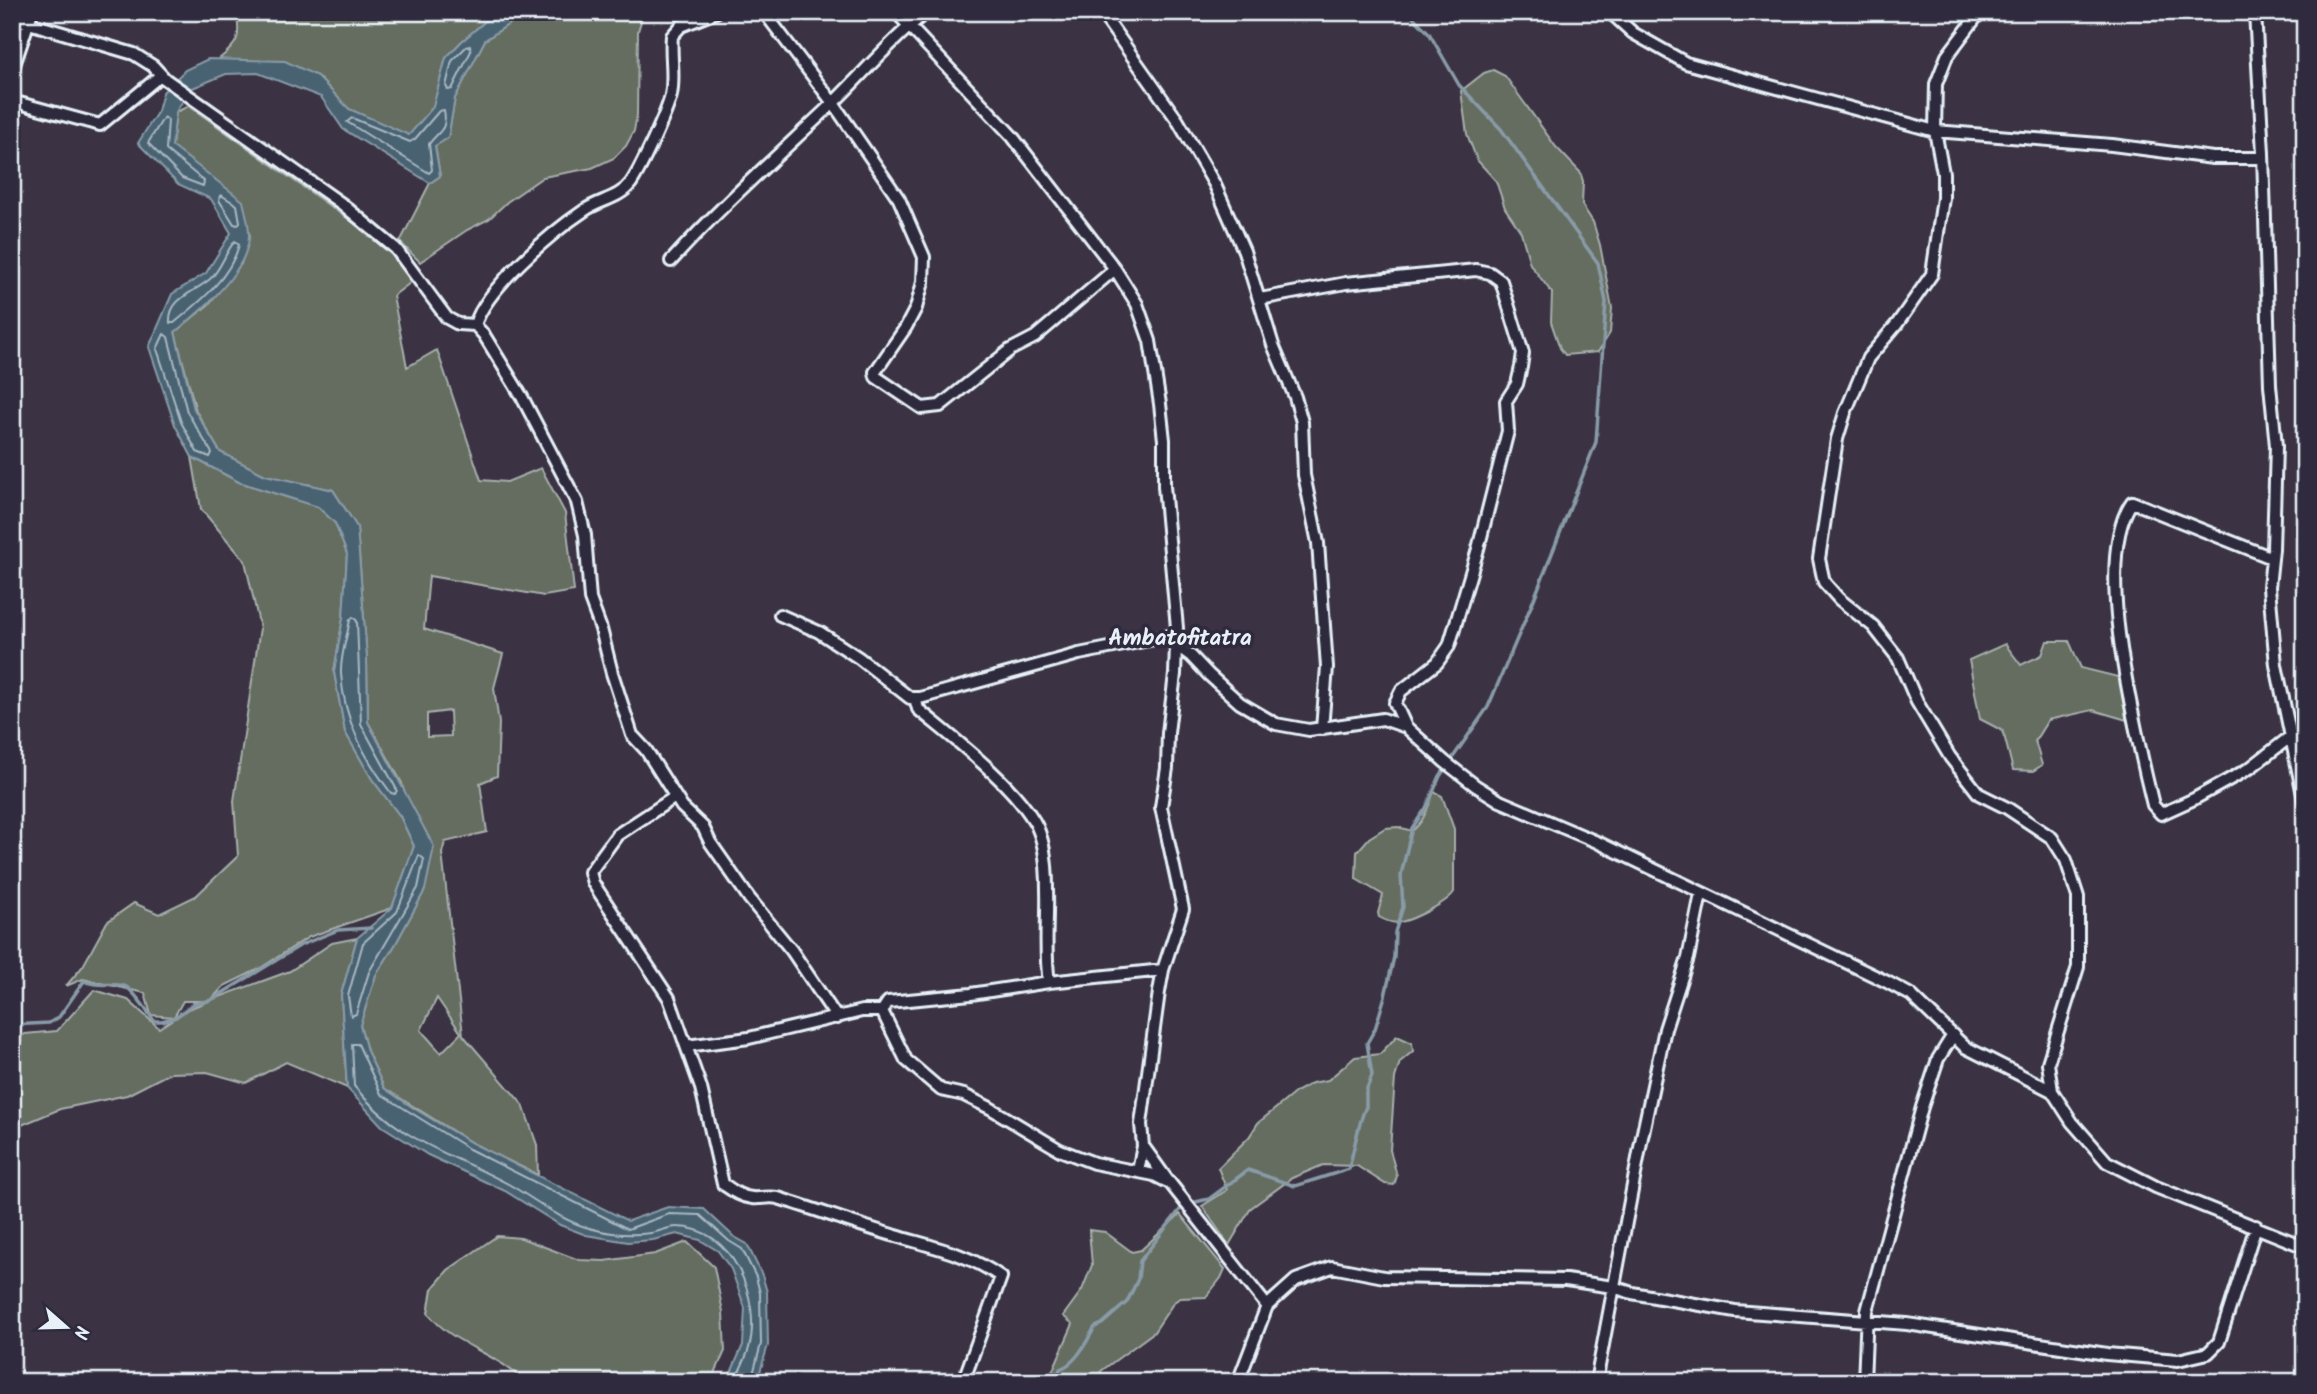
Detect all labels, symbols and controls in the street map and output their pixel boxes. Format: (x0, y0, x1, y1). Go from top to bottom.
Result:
district label: Ambatofitatra (1108, 621, 1252, 657)
north arrow (32, 1292, 102, 1362)
text: N (64, 1321, 96, 1343)

